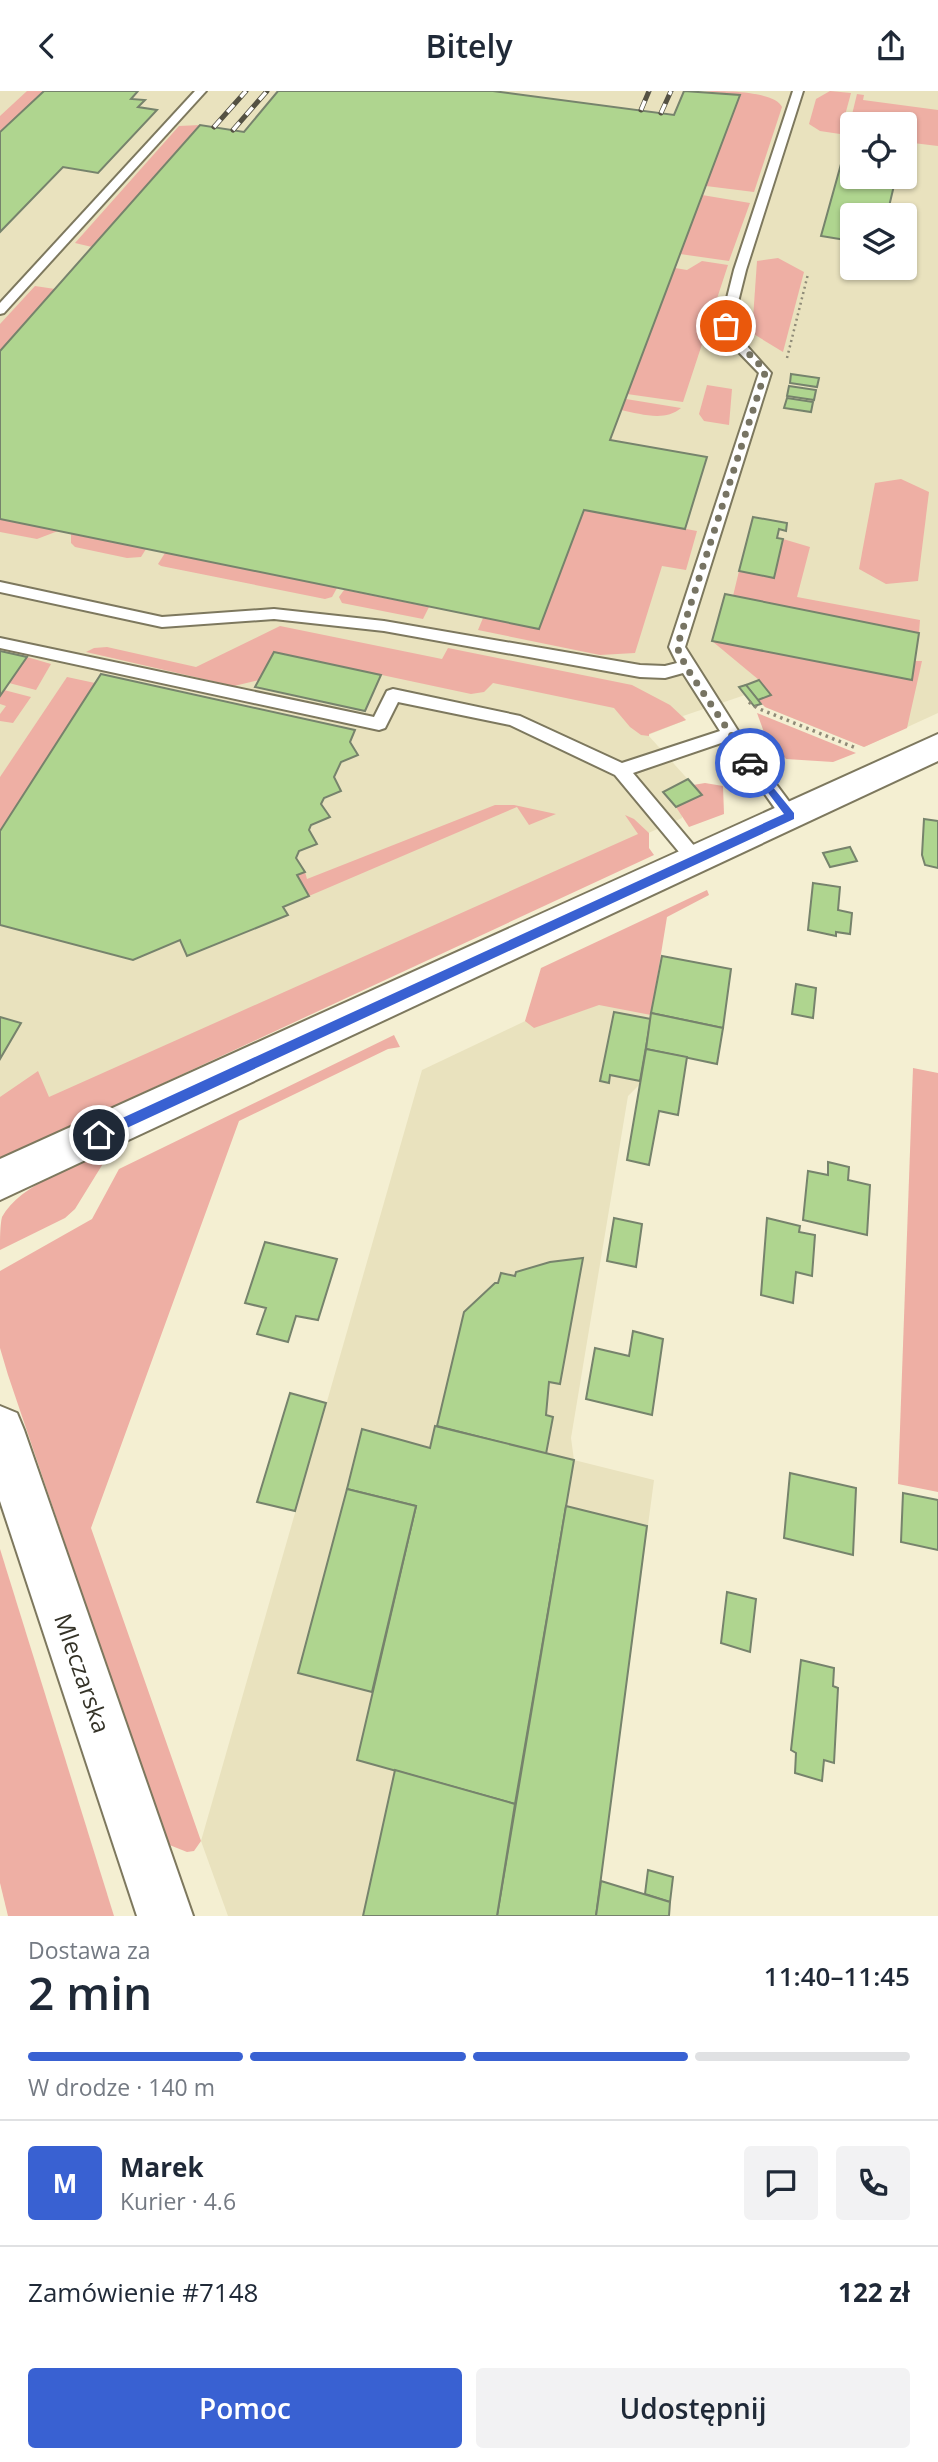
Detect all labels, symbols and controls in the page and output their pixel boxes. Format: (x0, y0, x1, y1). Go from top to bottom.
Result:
text: Bitely (425, 24, 513, 67)
icon: back (28, 27, 66, 65)
icon: share (872, 27, 910, 65)
map controls (840, 112, 917, 280)
button: locate (840, 112, 917, 189)
button: layers (840, 203, 917, 280)
pin (696, 296, 756, 356)
icon: bag (707, 307, 745, 345)
courier (715, 728, 785, 798)
icon: car (731, 744, 769, 782)
pin (69, 1105, 129, 1165)
icon: home (80, 1116, 118, 1154)
street label: Mleczarska (47, 1609, 119, 1737)
text: Dostawa za (28, 1934, 151, 1966)
text: 11:40–11:45 (764, 1958, 910, 1994)
text: 2 min (28, 1961, 152, 2023)
text: W drodze · 140 m (28, 2071, 215, 2103)
button: chat (744, 2146, 818, 2220)
button: phone (836, 2146, 910, 2220)
text: Marek (120, 2149, 204, 2185)
text: M (53, 2165, 77, 2201)
text: Kurier · 4.6 (120, 2185, 236, 2217)
text: Zamówienie #7148 (28, 2274, 258, 2310)
text: 122 zł (838, 2274, 910, 2310)
button: Pomoc (28, 2368, 462, 2448)
button: Udostępnij (476, 2368, 910, 2448)

